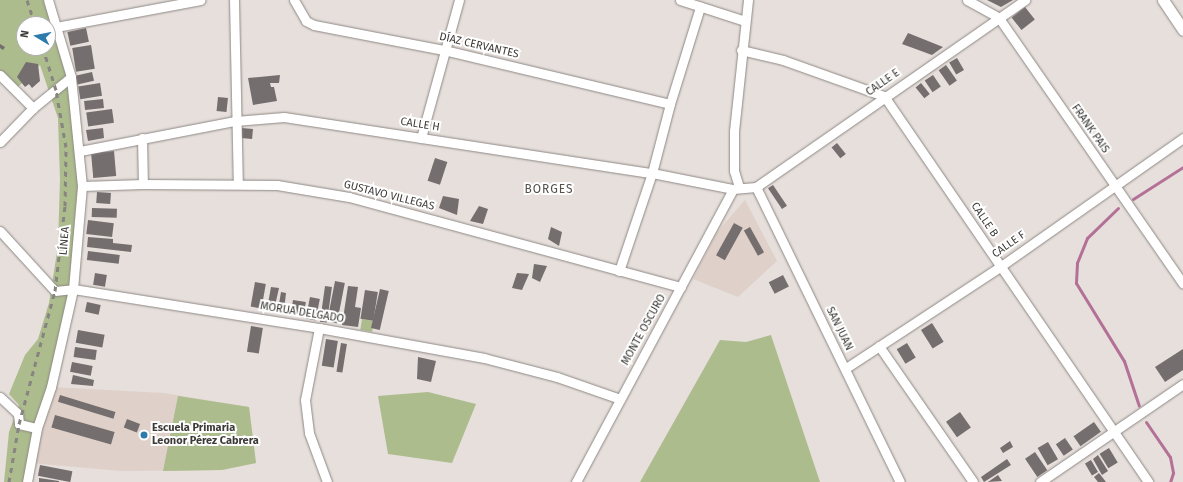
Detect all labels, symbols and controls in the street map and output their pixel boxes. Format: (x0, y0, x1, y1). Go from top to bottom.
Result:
north arrow (16, 16, 56, 56)
text: N (18, 29, 32, 39)
street label: DÍAZ CERVANTES (438, 30, 520, 62)
street label: CALLE E (864, 67, 902, 99)
street label: FRANK PAIS (1068, 102, 1112, 156)
street label: CALLE H (399, 115, 441, 135)
street label: GUSTAVO VILLEGAS (342, 178, 436, 214)
district label: BORGES (524, 183, 574, 197)
street label: CALLE B (968, 200, 1000, 240)
street label: LÍNEA (57, 226, 73, 256)
street label: CALLE F (990, 229, 1028, 261)
street label: MONTE OSCURO (619, 292, 669, 368)
street label: MORUA DELGADO (259, 300, 345, 326)
street label: SAN JUAN (823, 305, 855, 353)
place label: Escuela Primaria Leonor Pérez Cabrera (152, 422, 259, 448)
marker: Escuela Primaria Leonor Pérez Cabrera (139, 430, 149, 440)

